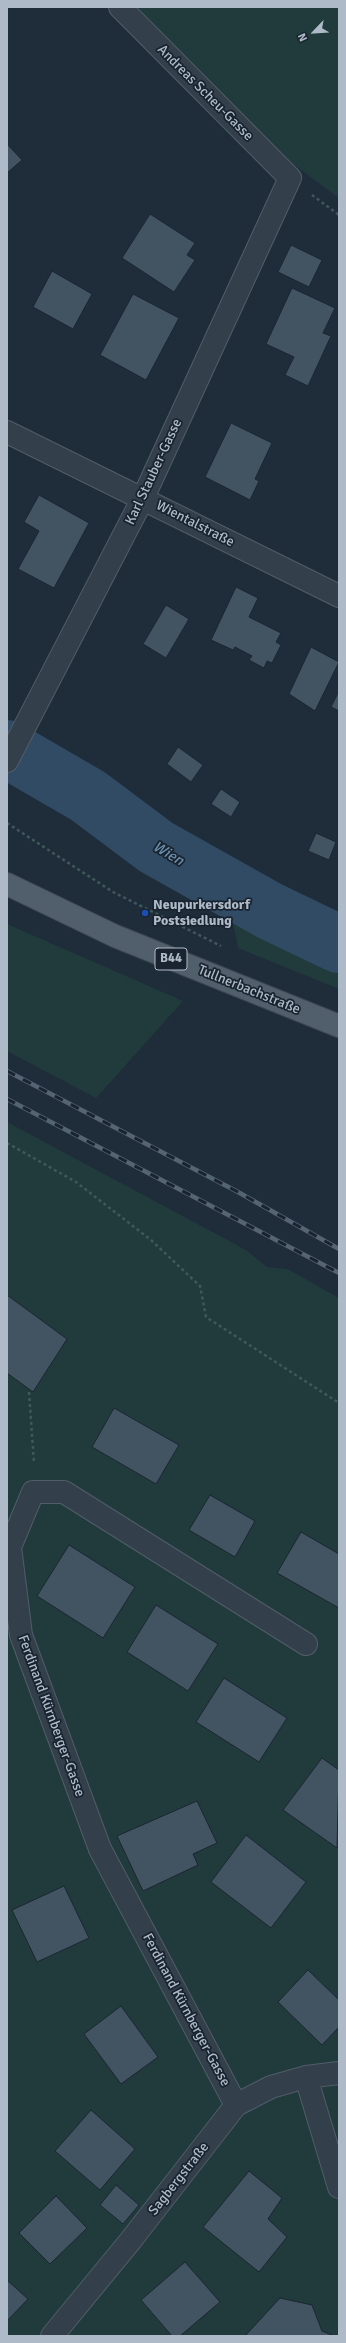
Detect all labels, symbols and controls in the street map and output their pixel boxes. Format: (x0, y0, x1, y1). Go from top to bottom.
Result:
north arrow (294, 12, 334, 52)
text: N (295, 31, 310, 43)
street label: Andreas Scheu-Gasse (154, 42, 256, 144)
street label: Karl Stauber-Gasse (122, 416, 186, 528)
street label: Wientalstraße (153, 497, 237, 551)
water label: Wien (149, 838, 187, 870)
place label: Neupurkersdorf Postsiedlung (153, 897, 250, 930)
marker: Neupurkersdorf Postsiedlung (140, 908, 150, 918)
road number: B44 (155, 948, 187, 970)
street label: Tullnerbachstraße (195, 962, 303, 1018)
street label: Ferdinand Kürnberger-Gasse (14, 1633, 88, 1799)
street label: Ferdinand Kürnberger-Gasse (139, 1931, 233, 2089)
street label: Sagbergstraße (145, 2139, 213, 2219)

